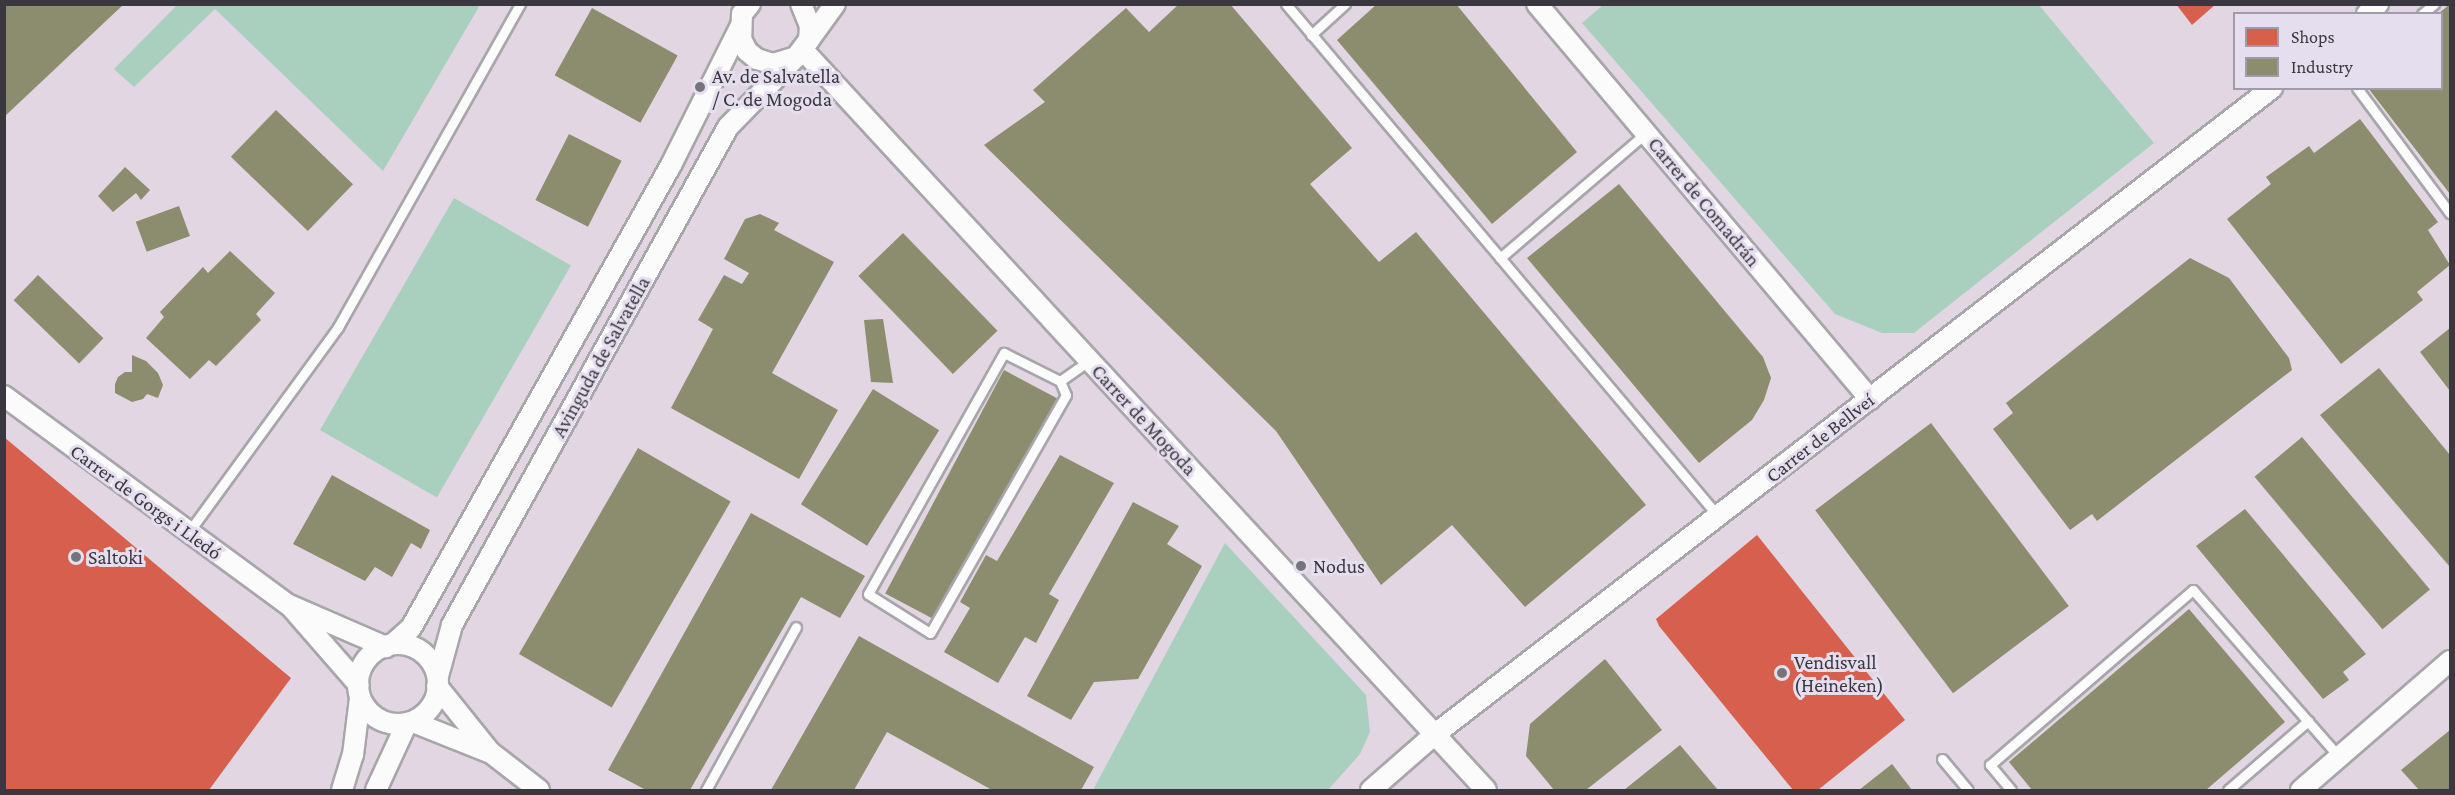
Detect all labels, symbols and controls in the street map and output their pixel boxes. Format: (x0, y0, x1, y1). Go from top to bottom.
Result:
legend (2233, 12, 2443, 90)
text: Shops (2291, 27, 2335, 47)
text: Industry (2291, 57, 2353, 77)
place label: Av. de Salvatella / C. de Mogoda (712, 64, 840, 111)
marker: Av. de Salvatella / C. de Mogoda (693, 80, 707, 94)
street label: Carrer de Comadrán (1643, 132, 1765, 272)
street label: Avinguda de Salvatella (547, 272, 655, 442)
street label: Carrer de Mogoda (1086, 359, 1202, 481)
street label: Carrer de Bellveí (1761, 388, 1879, 488)
street label: Carrer de Gorgs i Lledó (66, 439, 226, 565)
place label: Saltoki (88, 545, 143, 569)
marker: Saltoki (69, 550, 83, 564)
place label: Nodus (1313, 554, 1365, 578)
marker: Nodus (1294, 559, 1308, 573)
place label: Vendisvall (Heineken) (1794, 650, 1884, 697)
marker: Vendisvall (Heineken) (1775, 666, 1789, 680)

